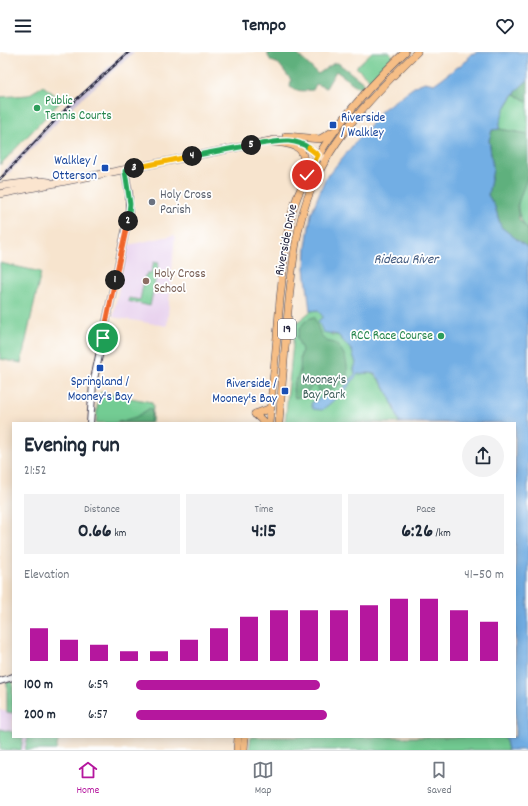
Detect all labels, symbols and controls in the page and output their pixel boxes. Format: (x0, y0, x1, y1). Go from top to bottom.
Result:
text: Tempo (242, 14, 286, 39)
icon: menu (12, 15, 34, 37)
icon: heart (494, 15, 516, 37)
place label: Public Tennis Courts (45, 92, 112, 126)
marker: Public Tennis Courts (32, 103, 42, 113)
place label: Riverside / Walkley (341, 109, 386, 143)
marker: Riverside / Walkley (328, 120, 338, 130)
pin: 5 (241, 135, 261, 155)
text: 5 (248, 137, 254, 153)
pin: 4 (182, 146, 202, 166)
text: 4 (190, 148, 194, 164)
place label: Walkley / Otterson (52, 152, 97, 186)
pin: 3 (124, 158, 144, 178)
pin (290, 158, 324, 192)
text: 3 (132, 160, 136, 176)
marker: Walkley / Otterson (100, 163, 110, 173)
icon: check (296, 164, 318, 186)
place label: Holy Cross Parish (160, 186, 212, 220)
marker: Holy Cross Parish (147, 197, 157, 207)
street label: Riverside Drive (271, 202, 303, 277)
pin: 2 (118, 211, 138, 231)
text: 2 (126, 213, 130, 229)
water label: Rideau River (374, 250, 440, 270)
place label: Holy Cross School (154, 265, 206, 299)
pin: 1 (105, 270, 125, 290)
text: 1 (114, 272, 116, 288)
marker: Holy Cross School (141, 276, 151, 286)
road number: 19 (278, 319, 296, 339)
pin (86, 321, 120, 355)
icon: arrive (92, 327, 114, 349)
place label: RCC Race Course (351, 327, 433, 346)
marker: RCC Race Course (436, 331, 446, 341)
marker: Springland / Mooney's Bay (95, 363, 105, 373)
park label: Mooney's Bay Park (302, 371, 346, 405)
place label: Springland / Mooney's Bay (68, 373, 133, 407)
place label: Riverside / Mooney's Bay (212, 375, 278, 409)
marker: Riverside / Mooney's Bay (280, 386, 290, 396)
text: Evening run (24, 431, 120, 462)
button: share (462, 435, 504, 477)
text: 21:52 (24, 462, 46, 481)
text: Distance (84, 502, 120, 518)
text: Time (255, 502, 273, 518)
text: Pace (416, 502, 436, 518)
text: 0.66 (78, 518, 112, 546)
text: 4:15 (251, 518, 277, 546)
text: 6:26 (401, 518, 433, 546)
text: km (112, 526, 126, 542)
text: /km (433, 526, 451, 542)
text: Elevation (24, 566, 69, 585)
text: 41–50 m (464, 566, 504, 585)
text: 100 m (24, 676, 53, 695)
text: 6:59 (88, 676, 109, 695)
text: 200 m (24, 706, 56, 725)
text: 6:57 (88, 706, 108, 725)
tab: Home (76, 759, 99, 799)
tab: Map (252, 759, 274, 799)
tab: Saved (427, 759, 452, 799)

